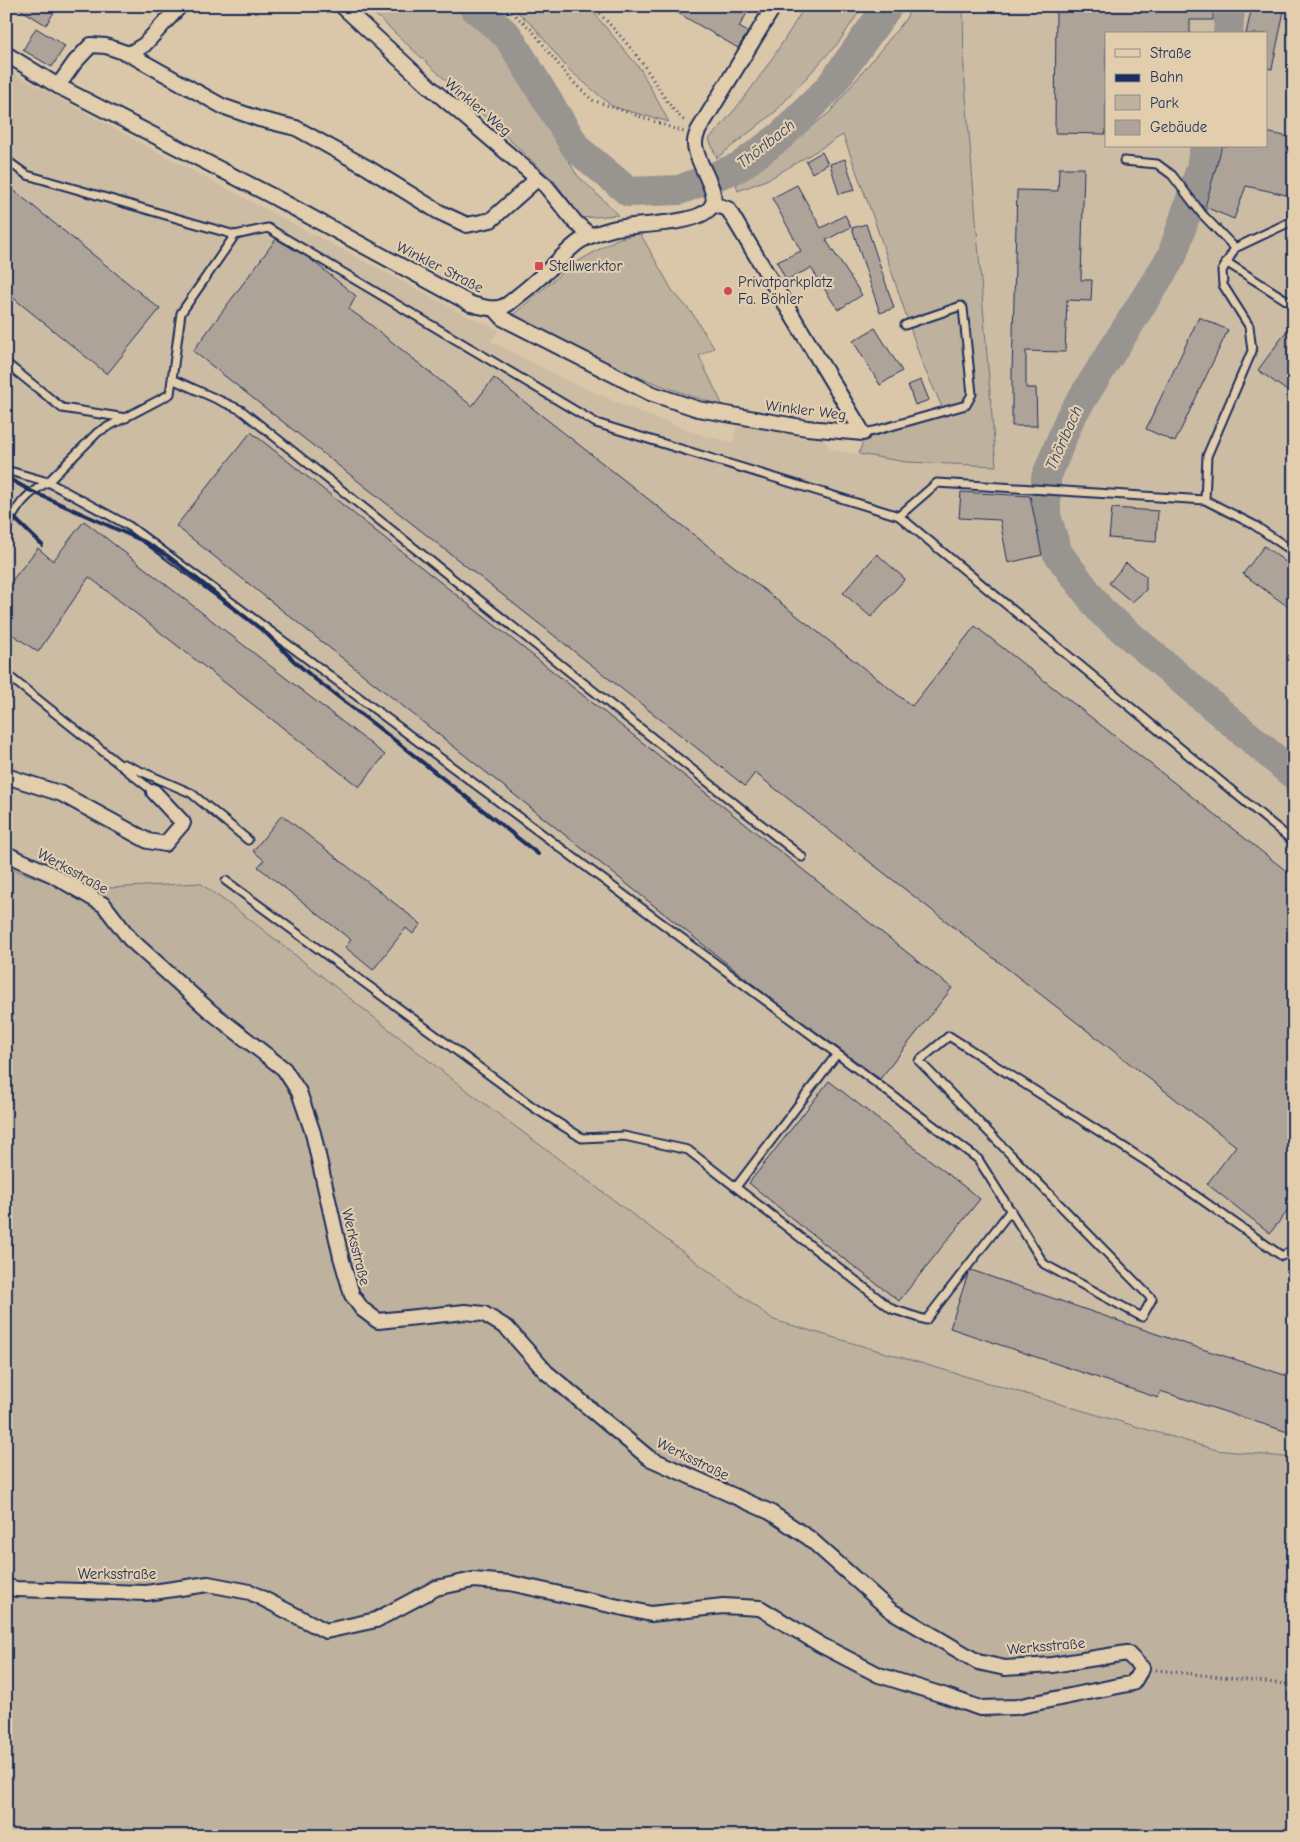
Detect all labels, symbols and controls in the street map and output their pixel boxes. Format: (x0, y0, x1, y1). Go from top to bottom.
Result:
legend (1105, 32, 1268, 148)
text: Straße (1150, 44, 1192, 62)
text: Bahn (1150, 68, 1183, 86)
street label: Winkler Weg (441, 74, 515, 140)
text: Park (1150, 94, 1179, 112)
water label: Thörlbach (734, 116, 798, 172)
text: Gebäude (1150, 118, 1208, 136)
street label: Winkler Straße (394, 237, 487, 297)
place label: Stellwerktor (549, 257, 622, 275)
marker: Stellwerktor (533, 260, 545, 272)
place label: Privatparkplatz Fa. Böhler (738, 273, 833, 308)
marker: Privatparkplatz Fa. Böhler (722, 285, 734, 297)
street label: Winkler Weg (765, 396, 847, 424)
water label: Thörlbach (1042, 403, 1086, 473)
street label: Werksstraße (34, 844, 112, 898)
street label: Werksstraße (338, 1207, 374, 1288)
street label: Werksstraße (654, 1434, 733, 1484)
street label: Werksstraße (78, 1565, 157, 1583)
street label: Werksstraße (1006, 1634, 1086, 1658)

